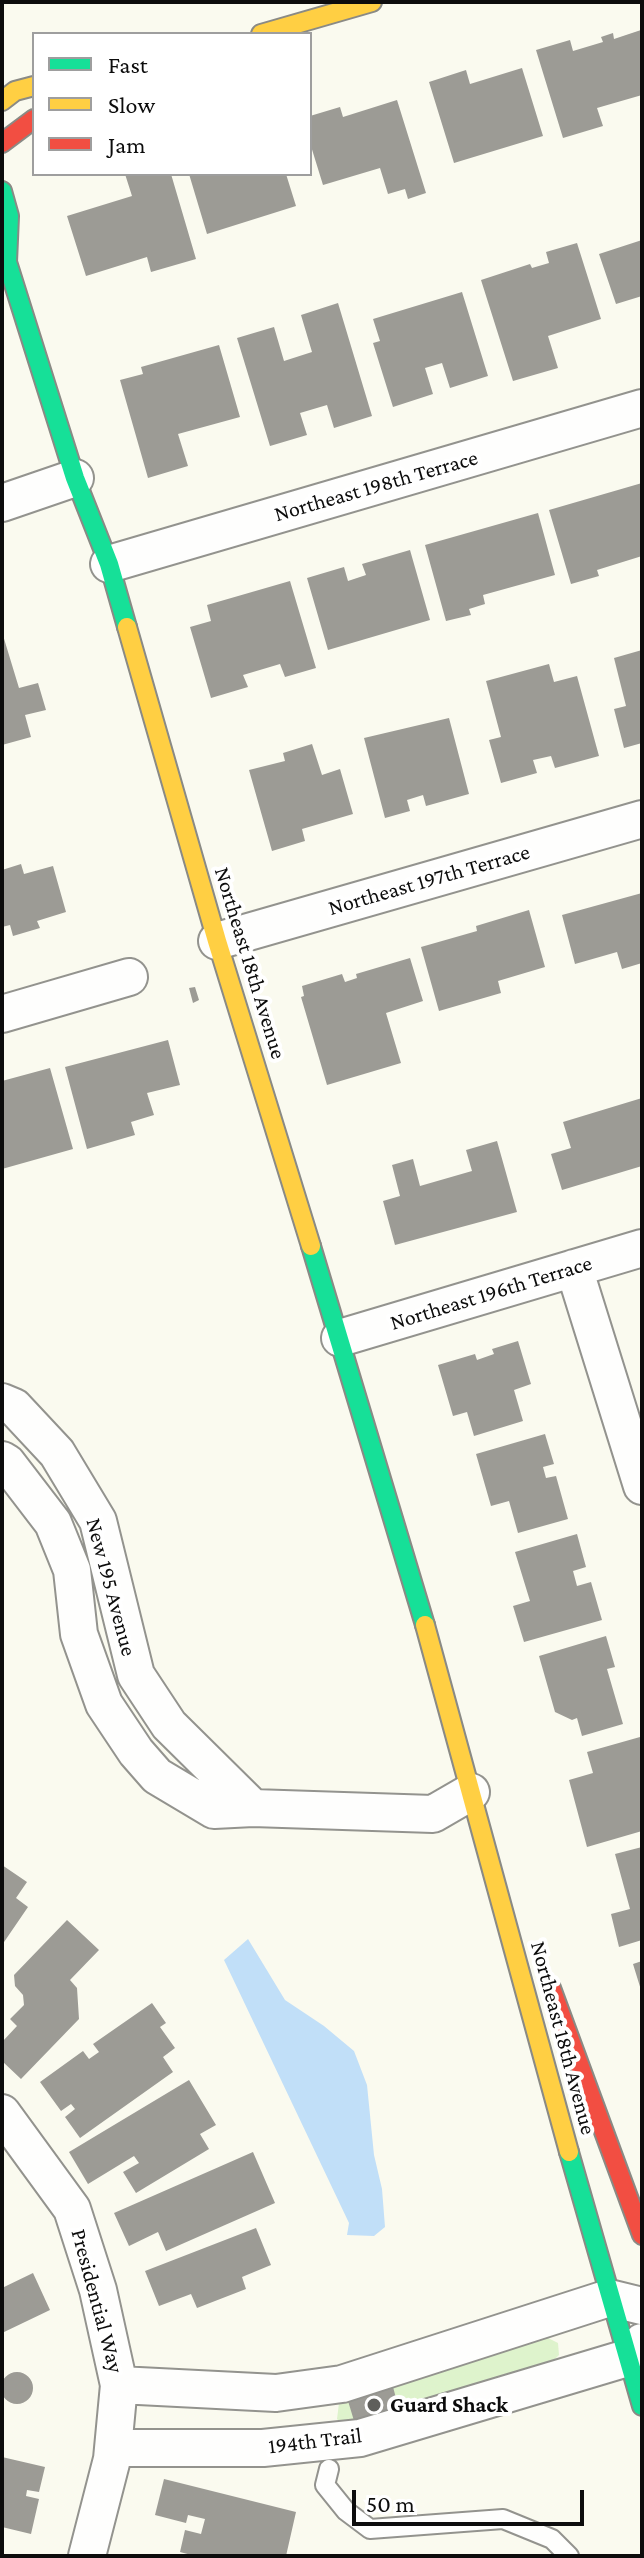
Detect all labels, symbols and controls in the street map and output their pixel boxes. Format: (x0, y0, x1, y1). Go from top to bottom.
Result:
legend (32, 32, 312, 176)
text: Fast (108, 51, 148, 78)
text: Slow (108, 91, 155, 118)
text: Jam (108, 131, 146, 158)
street label: Northeast 198th Terrace (271, 444, 481, 528)
street label: Northeast 197th Terrace (325, 839, 533, 921)
street label: Northeast 18th Avenue (208, 864, 292, 1062)
street label: Northeast 196th Terrace (387, 1250, 595, 1336)
street label: New 195 Avenue (80, 1515, 142, 1659)
street label: Northeast 18th Avenue (524, 1938, 602, 2138)
street label: Presidential Way (65, 2226, 129, 2376)
place label: Guard Shack (390, 2392, 508, 2418)
marker: Guard Shack (365, 2396, 383, 2414)
street label: 194th Trail (267, 2422, 363, 2460)
scale bar (356, 2474, 588, 2524)
text: 50 m (366, 2490, 415, 2517)

